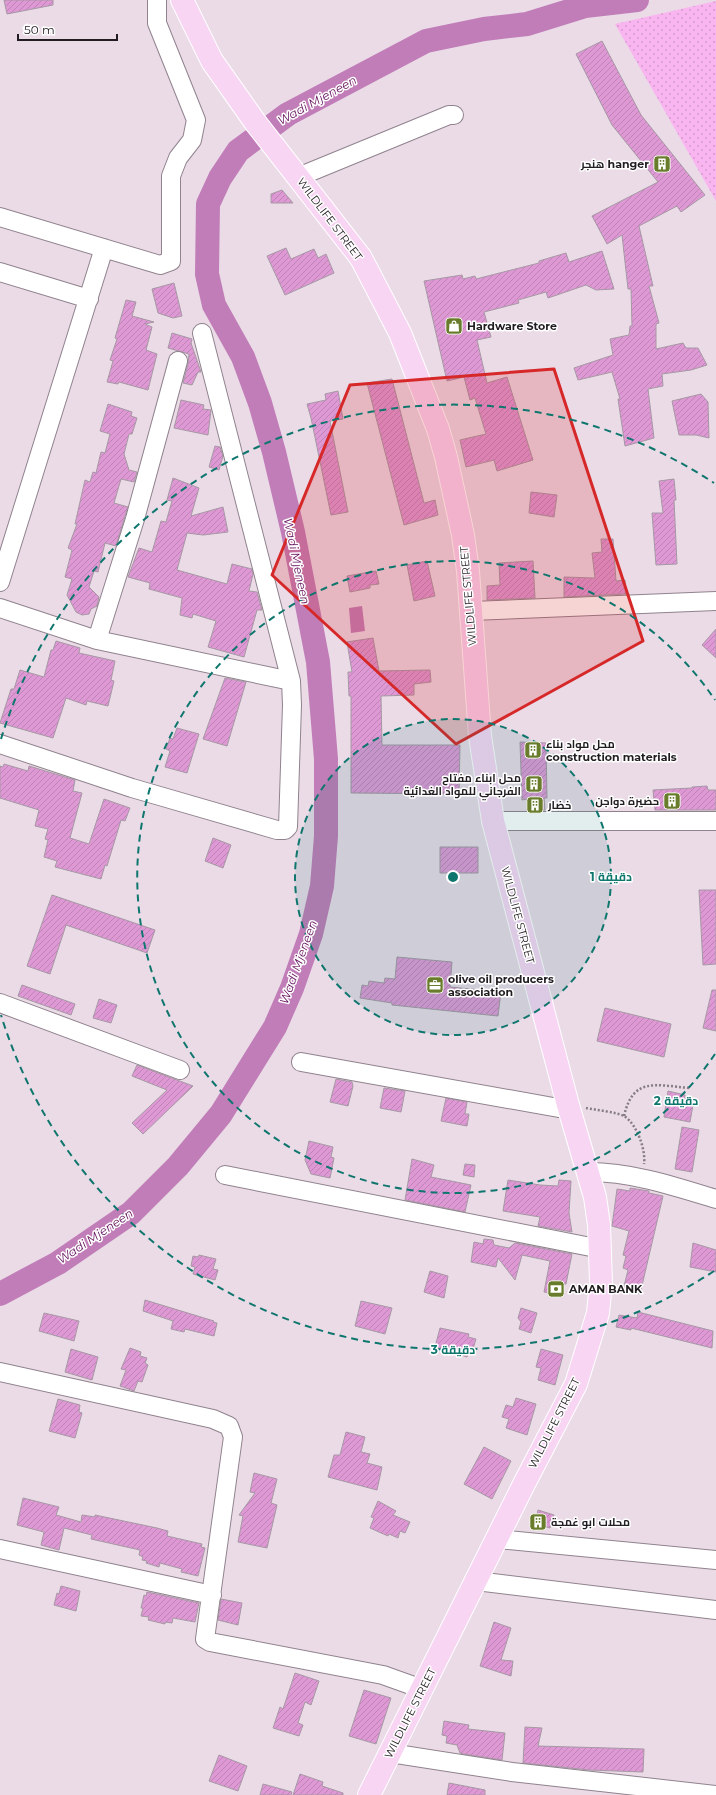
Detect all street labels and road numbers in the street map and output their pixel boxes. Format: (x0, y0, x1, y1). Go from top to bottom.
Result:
street label: WILDLIFE STREET (294, 175, 366, 264)
street label: WILDLIFE STREET (457, 545, 479, 646)
street label: WILDLIFE STREET (498, 865, 538, 966)
street label: WILDLIFE STREET (525, 1375, 583, 1471)
street label: WILDLIFE STREET (381, 1665, 439, 1761)

